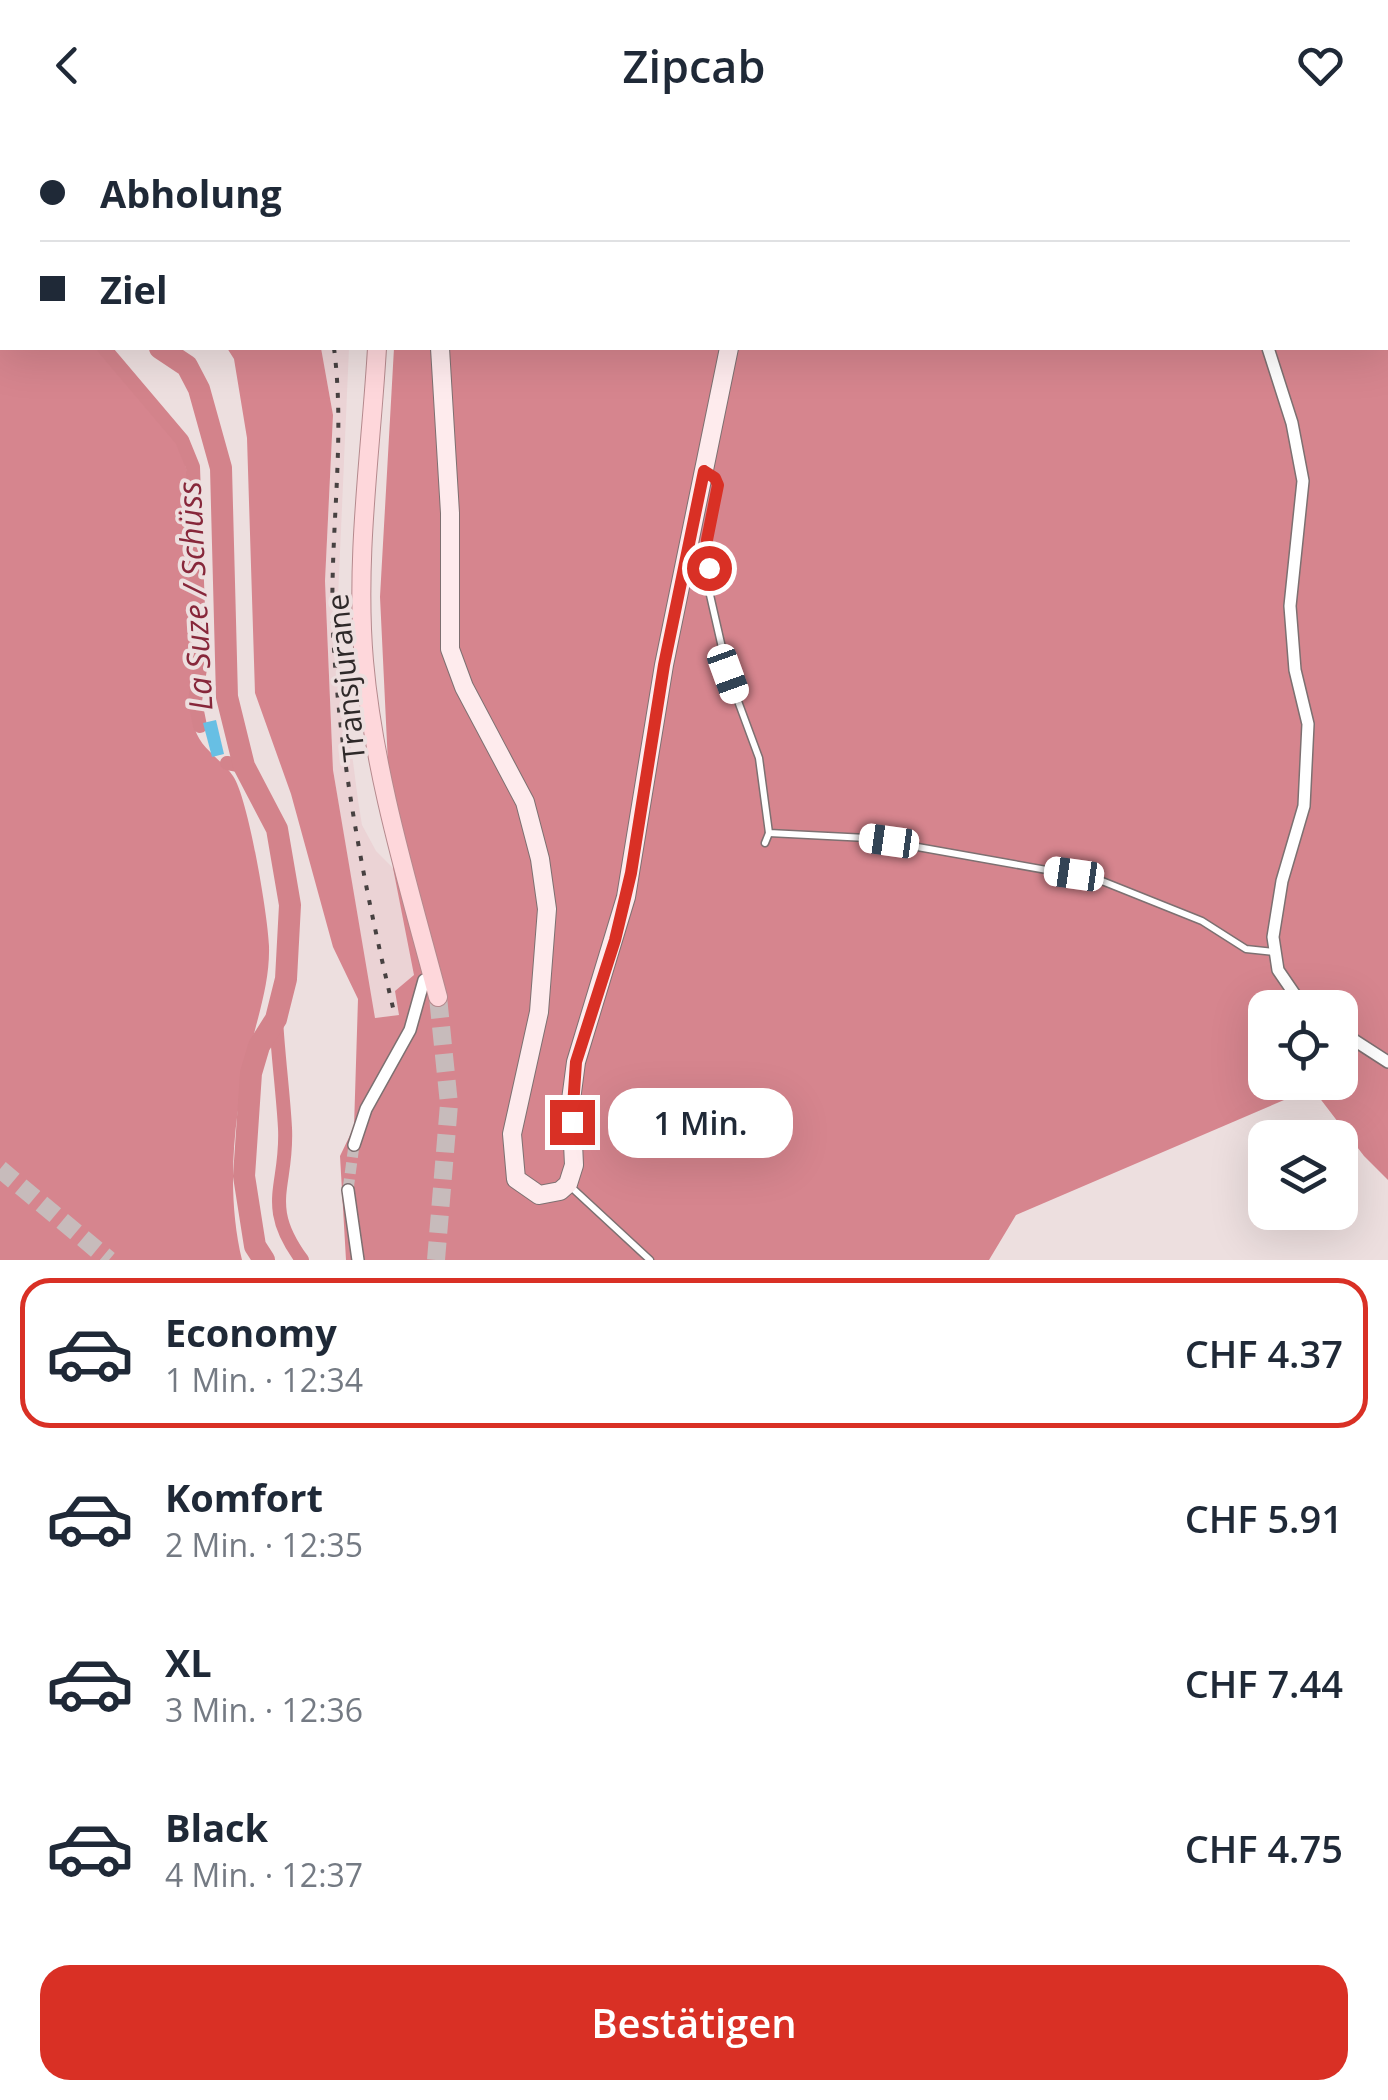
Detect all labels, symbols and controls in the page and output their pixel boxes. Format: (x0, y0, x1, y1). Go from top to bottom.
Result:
text: Zipcab (623, 35, 765, 96)
icon: back (40, 38, 95, 93)
icon: heart (1293, 38, 1348, 93)
text: Abholung (100, 167, 282, 219)
text: Ziel (100, 263, 168, 315)
water label: La Suze / Schüss (167, 480, 221, 712)
route start (687, 546, 732, 591)
street label: Transjurane (316, 592, 374, 764)
car (704, 641, 752, 707)
car (857, 822, 921, 860)
car (1042, 855, 1106, 893)
map controls (1248, 990, 1358, 1230)
button: locate (1248, 990, 1358, 1100)
callout: 1 Min. (607, 1087, 792, 1157)
route end (550, 1100, 595, 1145)
text: 1 Min. (653, 1101, 748, 1144)
button: layers (1248, 1120, 1358, 1230)
text: Economy (165, 1306, 337, 1358)
icon: car (45, 1308, 135, 1398)
text: CHF 4.37 (1185, 1327, 1343, 1379)
text: 1 Min. · 12:34 (165, 1358, 363, 1401)
text: Komfort (165, 1471, 323, 1523)
icon: car (45, 1473, 135, 1563)
text: CHF 5.91 (1185, 1492, 1343, 1544)
text: 2 Min. · 12:35 (165, 1523, 363, 1566)
text: XL (165, 1636, 212, 1688)
icon: car (45, 1638, 135, 1728)
text: CHF 7.44 (1185, 1657, 1343, 1709)
text: 3 Min. · 12:36 (165, 1688, 363, 1731)
text: Black (165, 1801, 268, 1853)
icon: car (45, 1803, 135, 1893)
text: CHF 4.75 (1185, 1822, 1343, 1874)
text: 4 Min. · 12:37 (165, 1853, 363, 1896)
button: Bestätigen (40, 1965, 1348, 2080)

